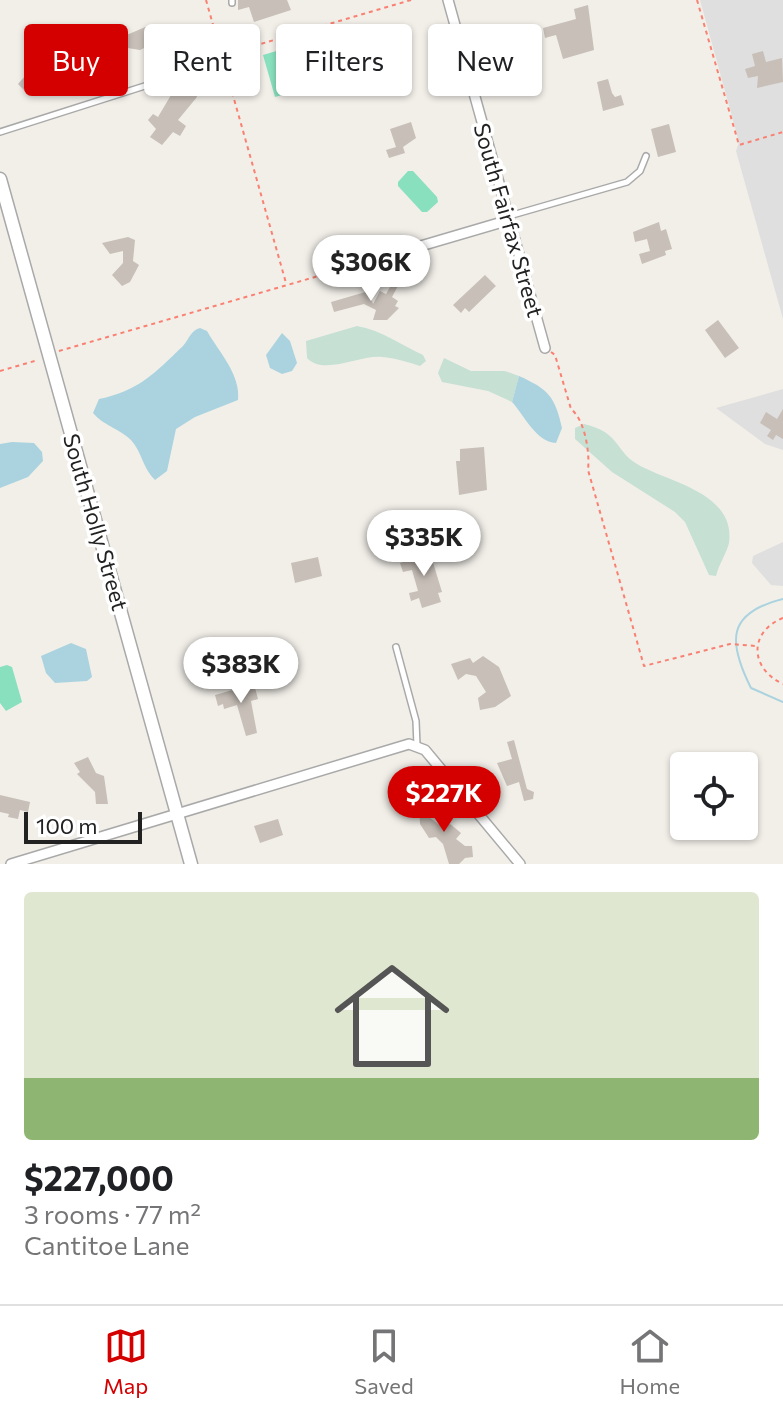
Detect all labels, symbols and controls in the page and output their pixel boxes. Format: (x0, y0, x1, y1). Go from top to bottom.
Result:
chip: Buy (24, 24, 128, 96)
chip: Rent (144, 24, 260, 96)
chip: Filters (276, 24, 412, 96)
chip: New (428, 24, 542, 96)
street label: South Fairfax Street (468, 120, 550, 320)
pin: $306K (315, 235, 427, 303)
text: $306K (330, 245, 412, 276)
street label: South Holly Street (58, 430, 134, 614)
pin: $335K (368, 510, 480, 578)
text: $335K (385, 520, 463, 551)
pin: $383K (185, 637, 297, 705)
text: $383K (201, 647, 281, 678)
map controls (670, 752, 758, 840)
button: locate (670, 752, 758, 840)
pin: $227K (388, 766, 500, 834)
text: $227K (406, 776, 482, 807)
scale bar (24, 808, 142, 844)
text: 100 m (36, 812, 98, 839)
icon: home (320, 944, 464, 1088)
text: $227,000 (24, 1156, 174, 1198)
text: 3 rooms · 77 m² (24, 1198, 201, 1229)
text: Cantitoe Lane (24, 1229, 189, 1260)
tab: Map (103, 1324, 148, 1399)
tab: Saved (354, 1324, 414, 1399)
tab: Home (620, 1324, 680, 1399)

